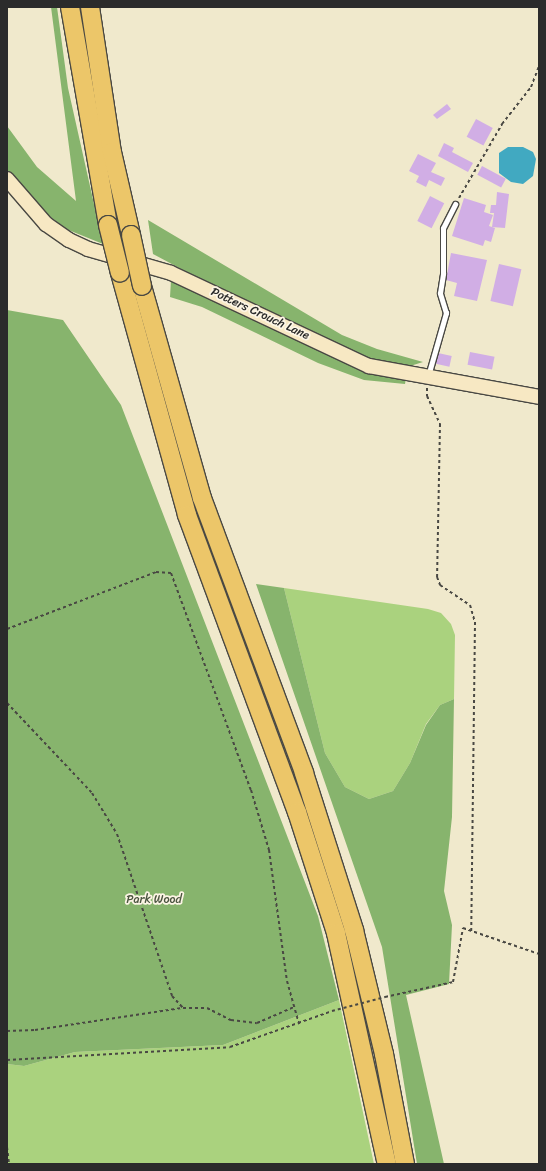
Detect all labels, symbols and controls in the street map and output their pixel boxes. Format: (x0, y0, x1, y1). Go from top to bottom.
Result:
street label: Potters Crouch Lane (208, 285, 312, 343)
park label: Park Wood (126, 893, 182, 907)

